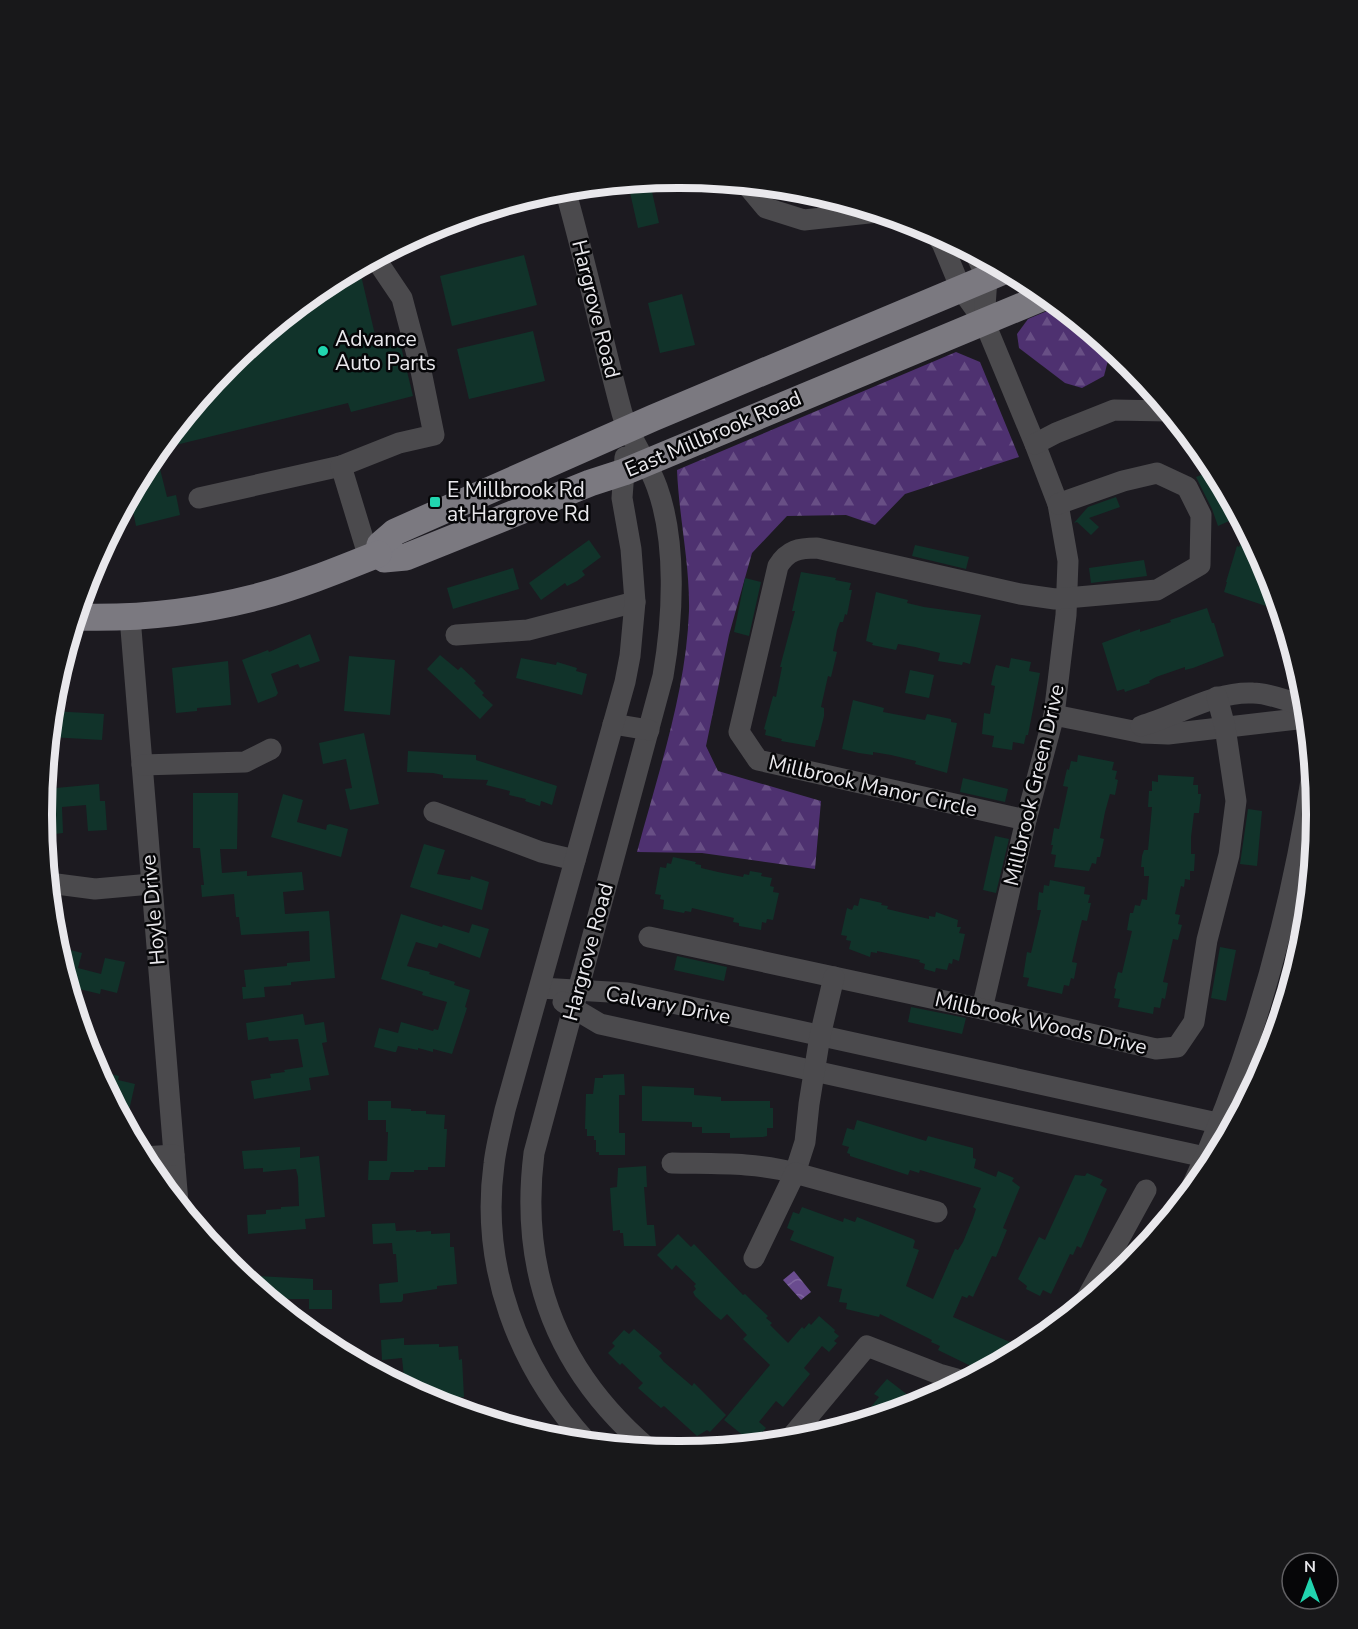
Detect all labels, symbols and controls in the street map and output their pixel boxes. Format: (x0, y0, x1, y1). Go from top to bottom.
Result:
street label: Hargrove Road (565, 237, 627, 381)
place label: Advance Auto Parts (335, 325, 436, 377)
marker: Advance Auto Parts (316, 344, 330, 358)
street label: East Millbrook Road (621, 384, 805, 484)
place label: E Millbrook Rd at Hargrove Rd (447, 476, 590, 528)
marker: E Millbrook Rd at Hargrove Rd (428, 495, 442, 509)
street label: Millbrook Green Drive (997, 681, 1071, 889)
street label: Millbrook Manor Circle (766, 748, 980, 824)
street label: Hoyle Drive (134, 854, 172, 966)
street label: Hargrove Road (556, 880, 620, 1024)
street label: Calvary Drive (603, 979, 733, 1031)
street label: Millbrook Woods Drive (932, 985, 1150, 1061)
north arrow (1280, 1551, 1340, 1611)
text: N (1304, 1556, 1316, 1578)

